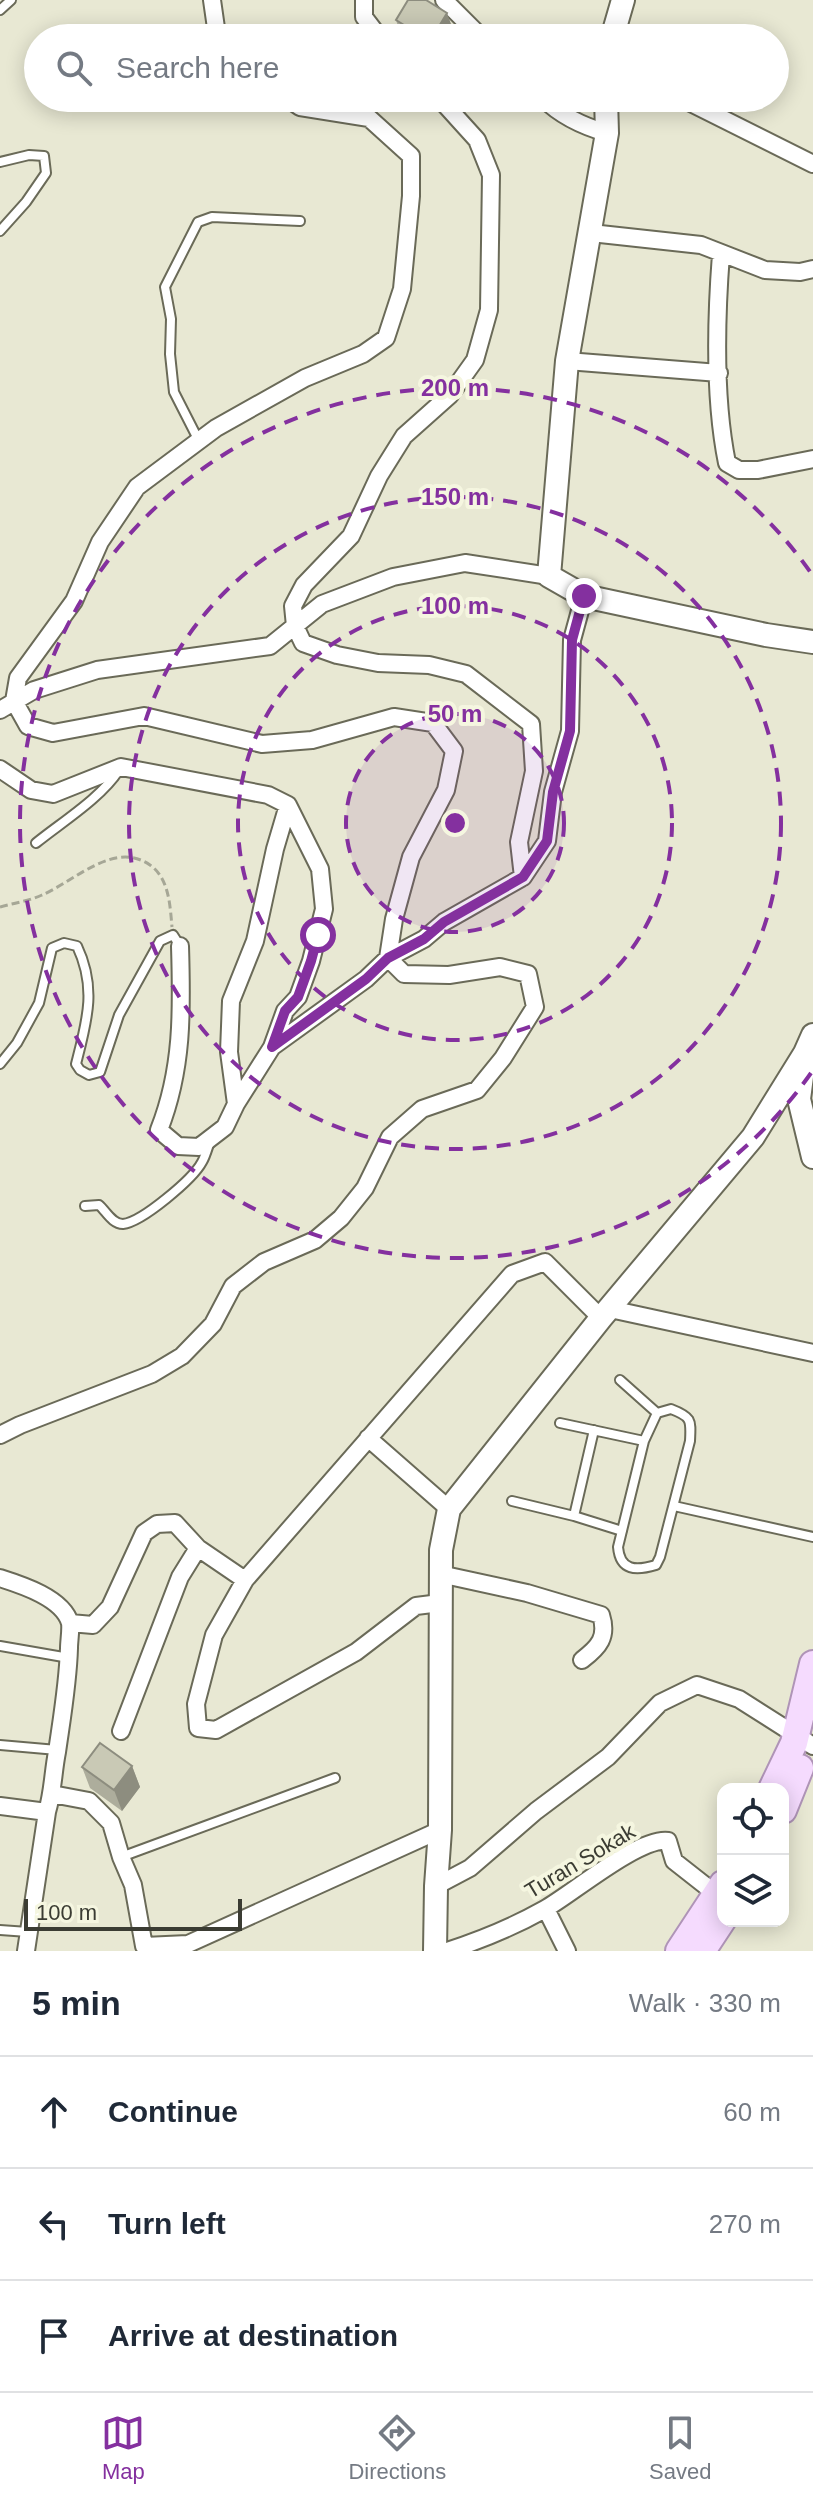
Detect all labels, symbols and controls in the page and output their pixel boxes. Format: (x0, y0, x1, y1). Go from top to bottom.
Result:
search box (24, 24, 789, 112)
icon: search (52, 46, 96, 90)
text: Search here (116, 51, 279, 84)
text: 200 m (421, 374, 489, 401)
text: 150 m (421, 483, 489, 510)
route end (566, 578, 602, 614)
text: 100 m (421, 592, 489, 619)
text: 50 m (428, 700, 482, 727)
centre of rings (441, 809, 469, 837)
route start (300, 917, 336, 953)
map controls (717, 1783, 789, 1927)
button: locate (717, 1783, 789, 1855)
street label: Turan Sokak (520, 1818, 640, 1904)
button: layers (717, 1855, 789, 1927)
scale bar (24, 1895, 242, 1931)
text: 100 m (36, 1900, 97, 1925)
text: 5 min (32, 1984, 121, 2022)
text: Walk · 330 m (629, 1988, 781, 2018)
icon: ahead (32, 2090, 76, 2134)
text: Continue (108, 2095, 238, 2128)
text: 60 m (723, 2097, 781, 2127)
icon: left (32, 2202, 76, 2246)
text: Turn left (108, 2207, 226, 2240)
text: 270 m (709, 2209, 781, 2239)
icon: arrive (32, 2314, 76, 2358)
text: Arrive at destination (108, 2319, 398, 2352)
tab: Map (101, 2411, 145, 2485)
tab: Directions (348, 2411, 446, 2485)
tab: Saved (649, 2411, 712, 2485)

